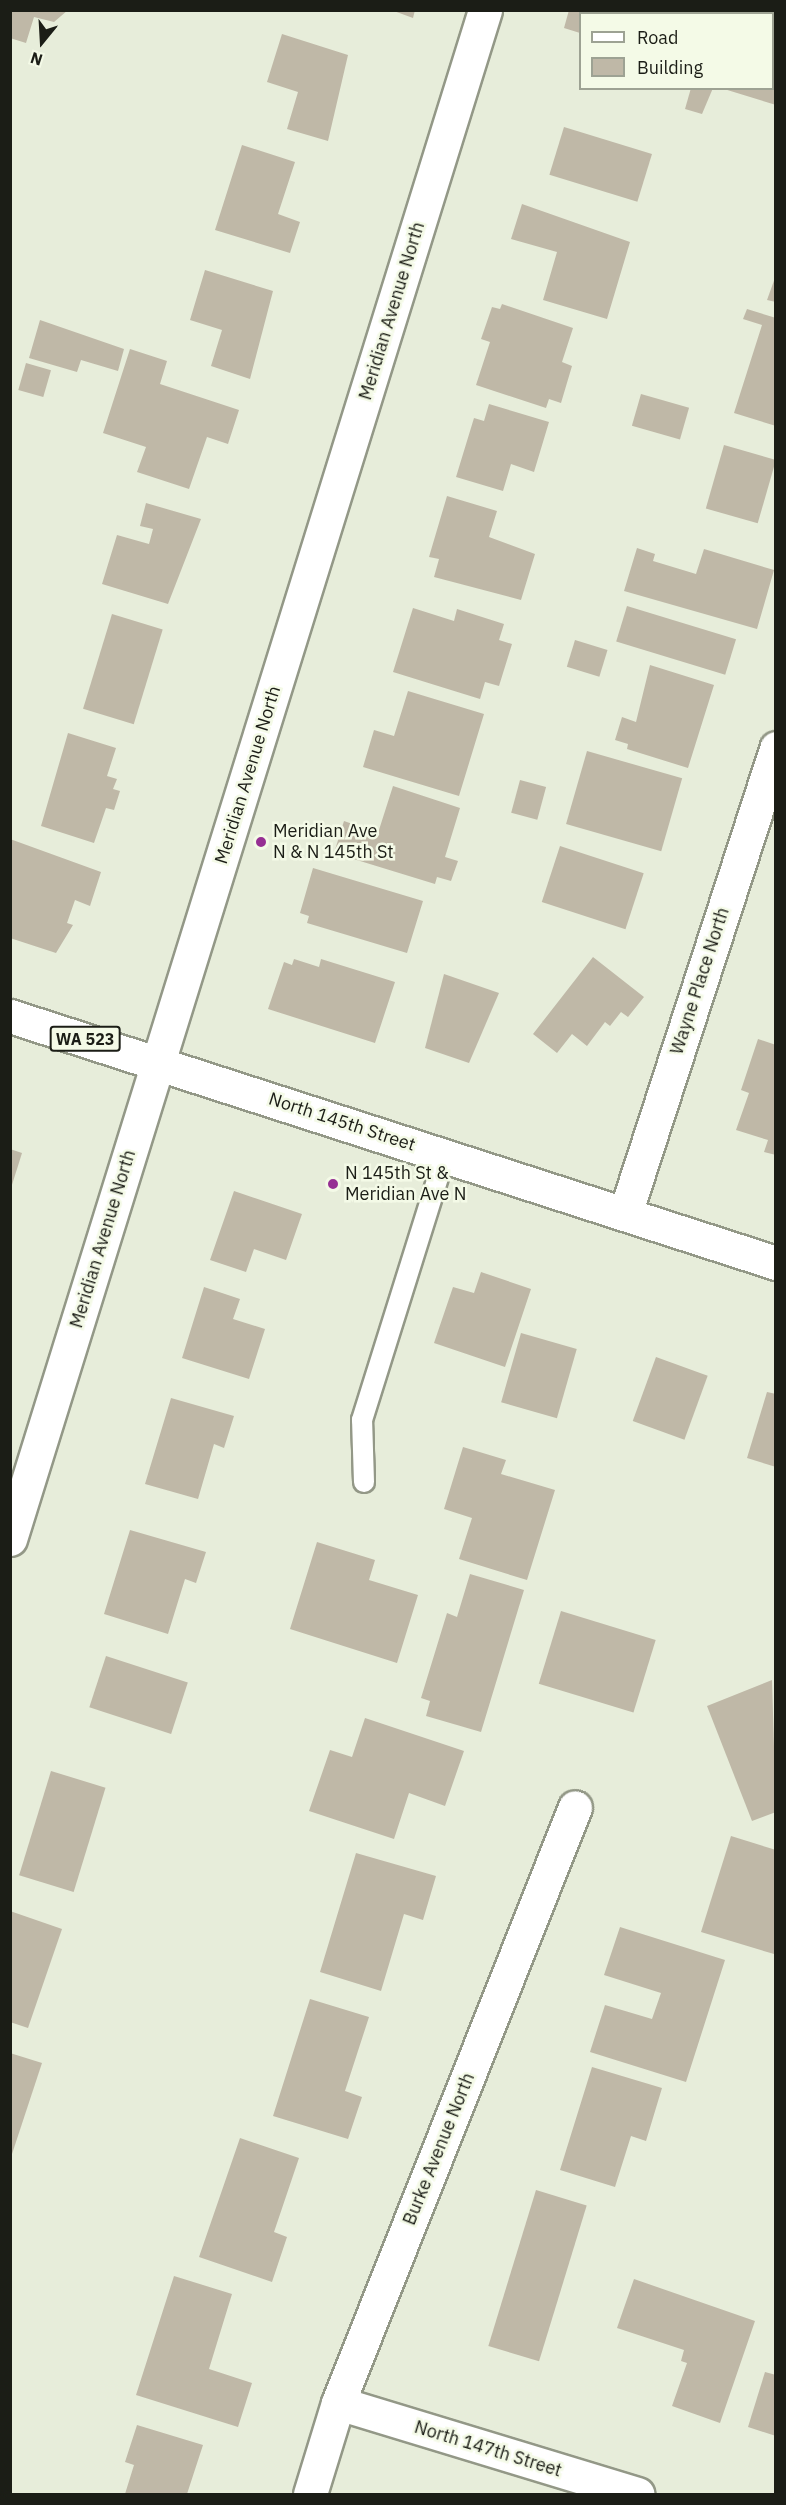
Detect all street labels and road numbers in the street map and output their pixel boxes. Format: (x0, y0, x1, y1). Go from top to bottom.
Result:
street label: Meridian Avenue North (355, 219, 429, 403)
street label: Meridian Avenue North (211, 683, 285, 867)
street label: Wayne Place North (666, 905, 734, 1057)
road number: WA 523 (49, 1026, 121, 1052)
street label: North 145th Street (266, 1088, 418, 1156)
street label: Meridian Avenue North (66, 1147, 140, 1331)
street label: Burke Avenue North (399, 2070, 479, 2228)
street label: North 147th Street (412, 2416, 564, 2482)

